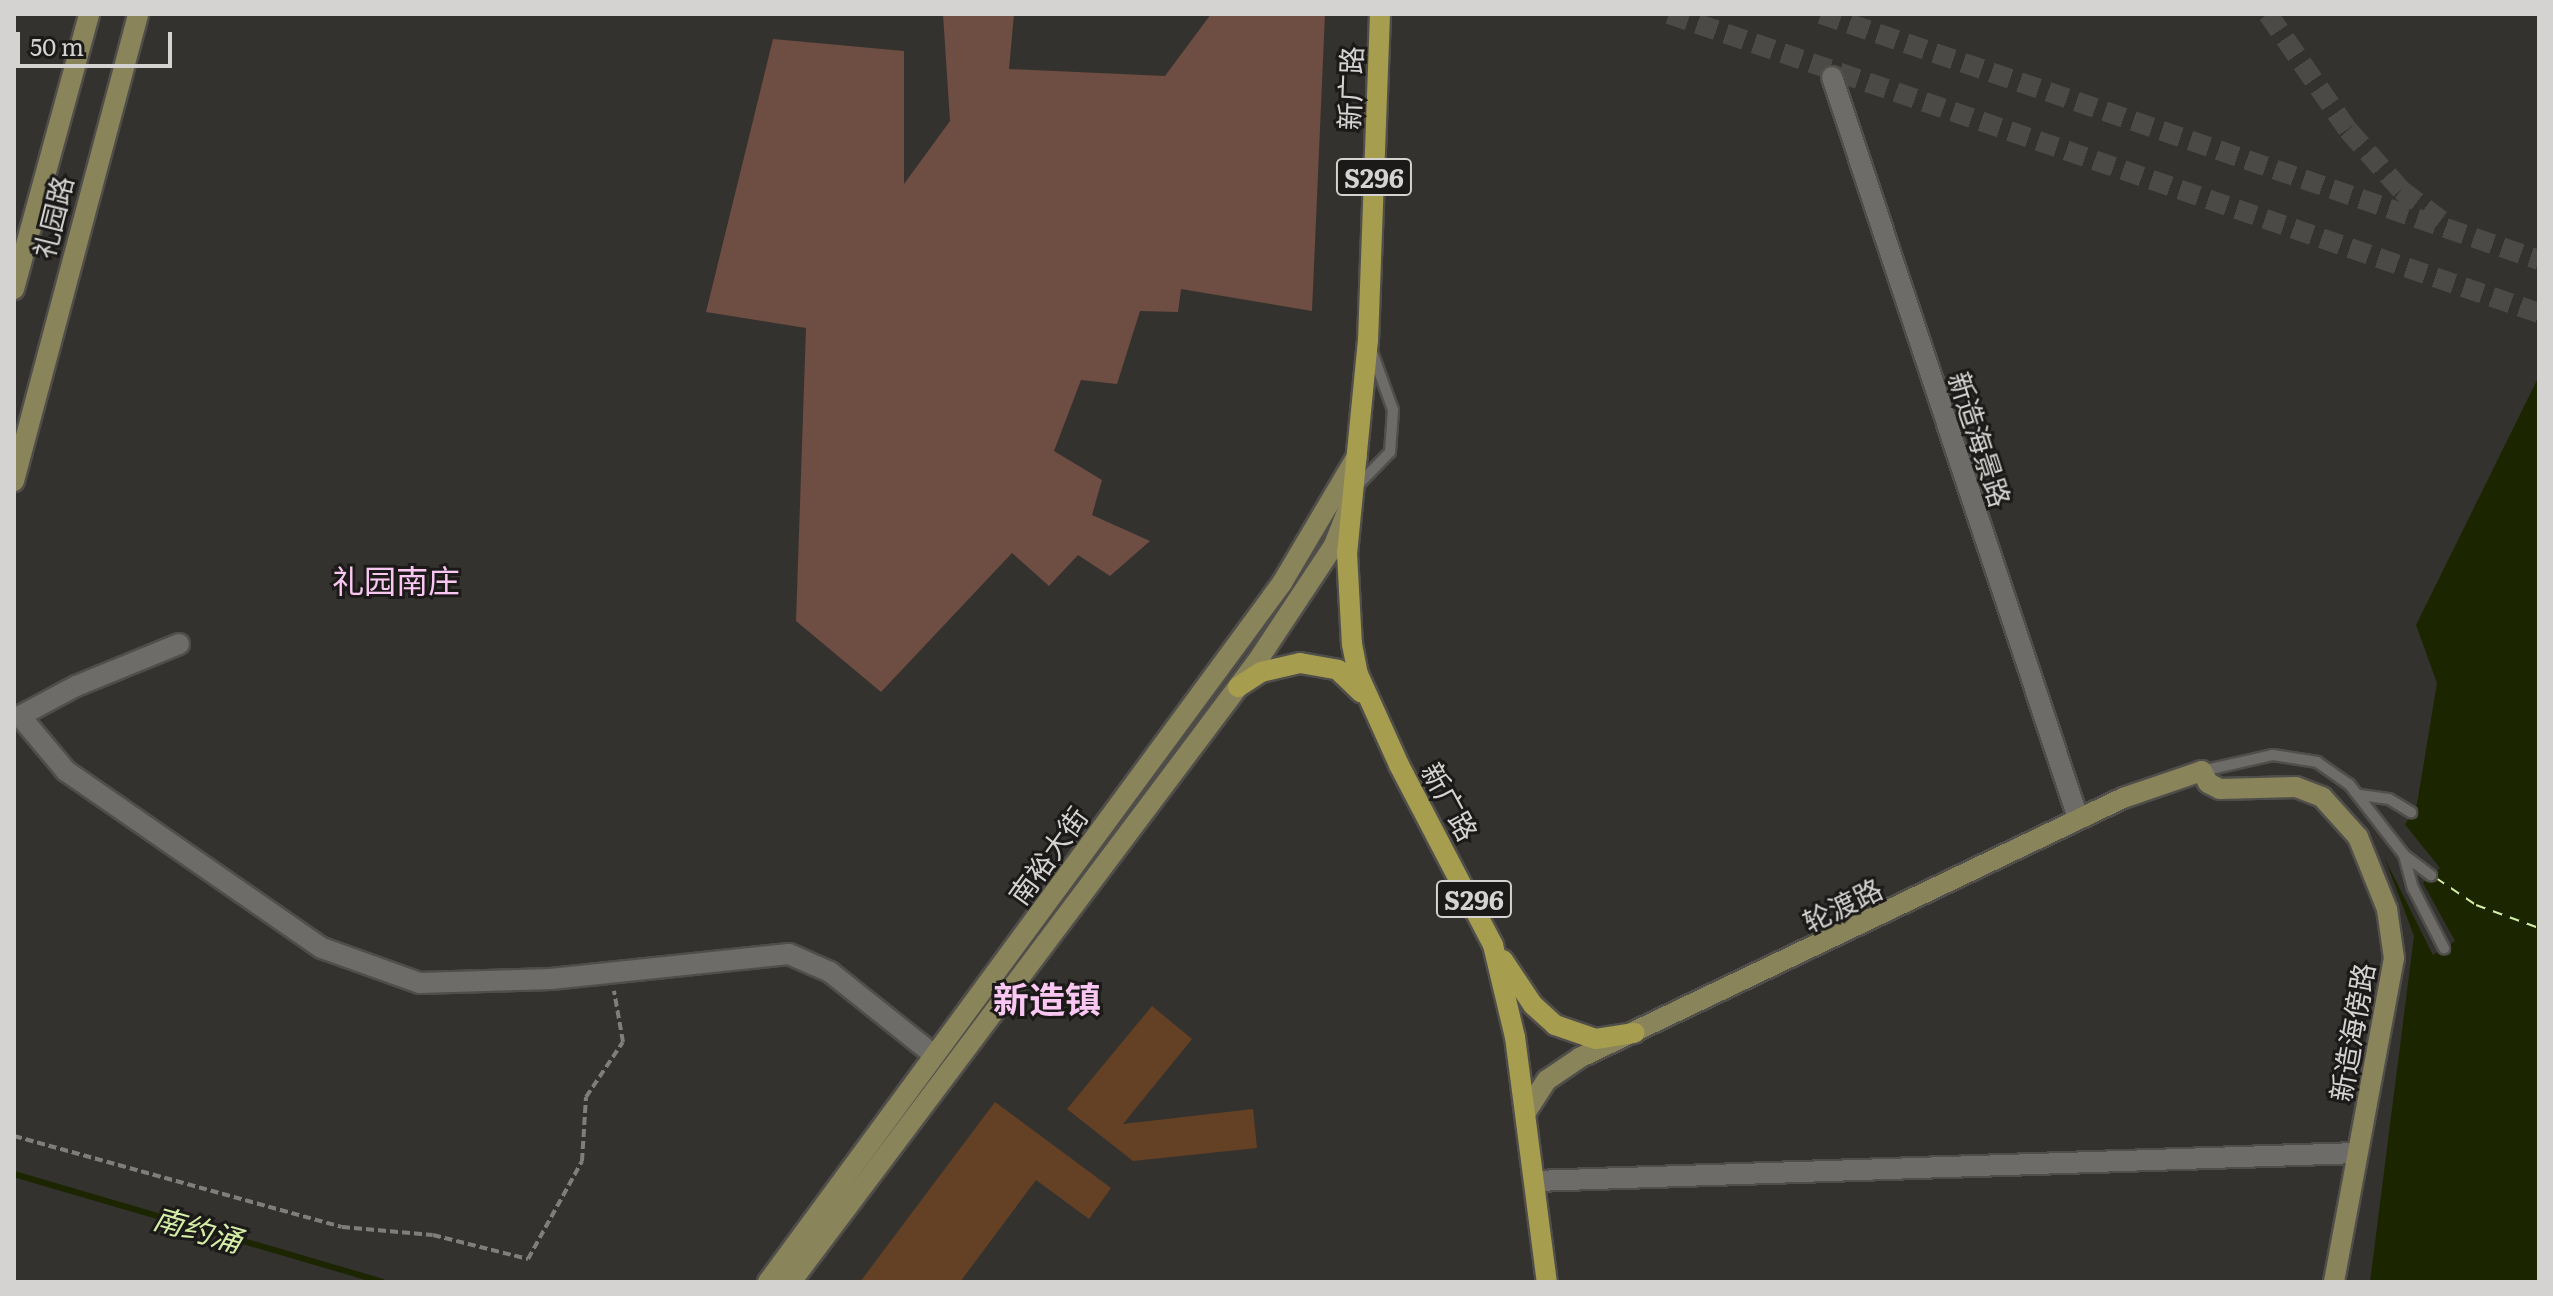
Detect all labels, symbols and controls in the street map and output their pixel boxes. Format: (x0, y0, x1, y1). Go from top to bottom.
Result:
scale bar (20, 16, 176, 66)
text: 50 m (30, 28, 84, 63)
street label: 新广路 (1331, 45, 1367, 131)
road number: S296 (1334, 155, 1414, 199)
street label: 礼园路 (26, 172, 78, 262)
street label: 新造海景路 (1943, 367, 2019, 511)
district label: 礼园南庄 (332, 560, 460, 598)
street label: 新广路 (1416, 756, 1486, 846)
street label: 南裕大街 (1000, 800, 1094, 910)
street label: 轮渡路 (1797, 870, 1887, 938)
road number: S296 (1434, 877, 1514, 921)
street label: 新造海傍路 (2322, 960, 2380, 1104)
district label: 新造镇 (993, 976, 1101, 1020)
water label: 南约涌 (150, 1198, 246, 1258)

